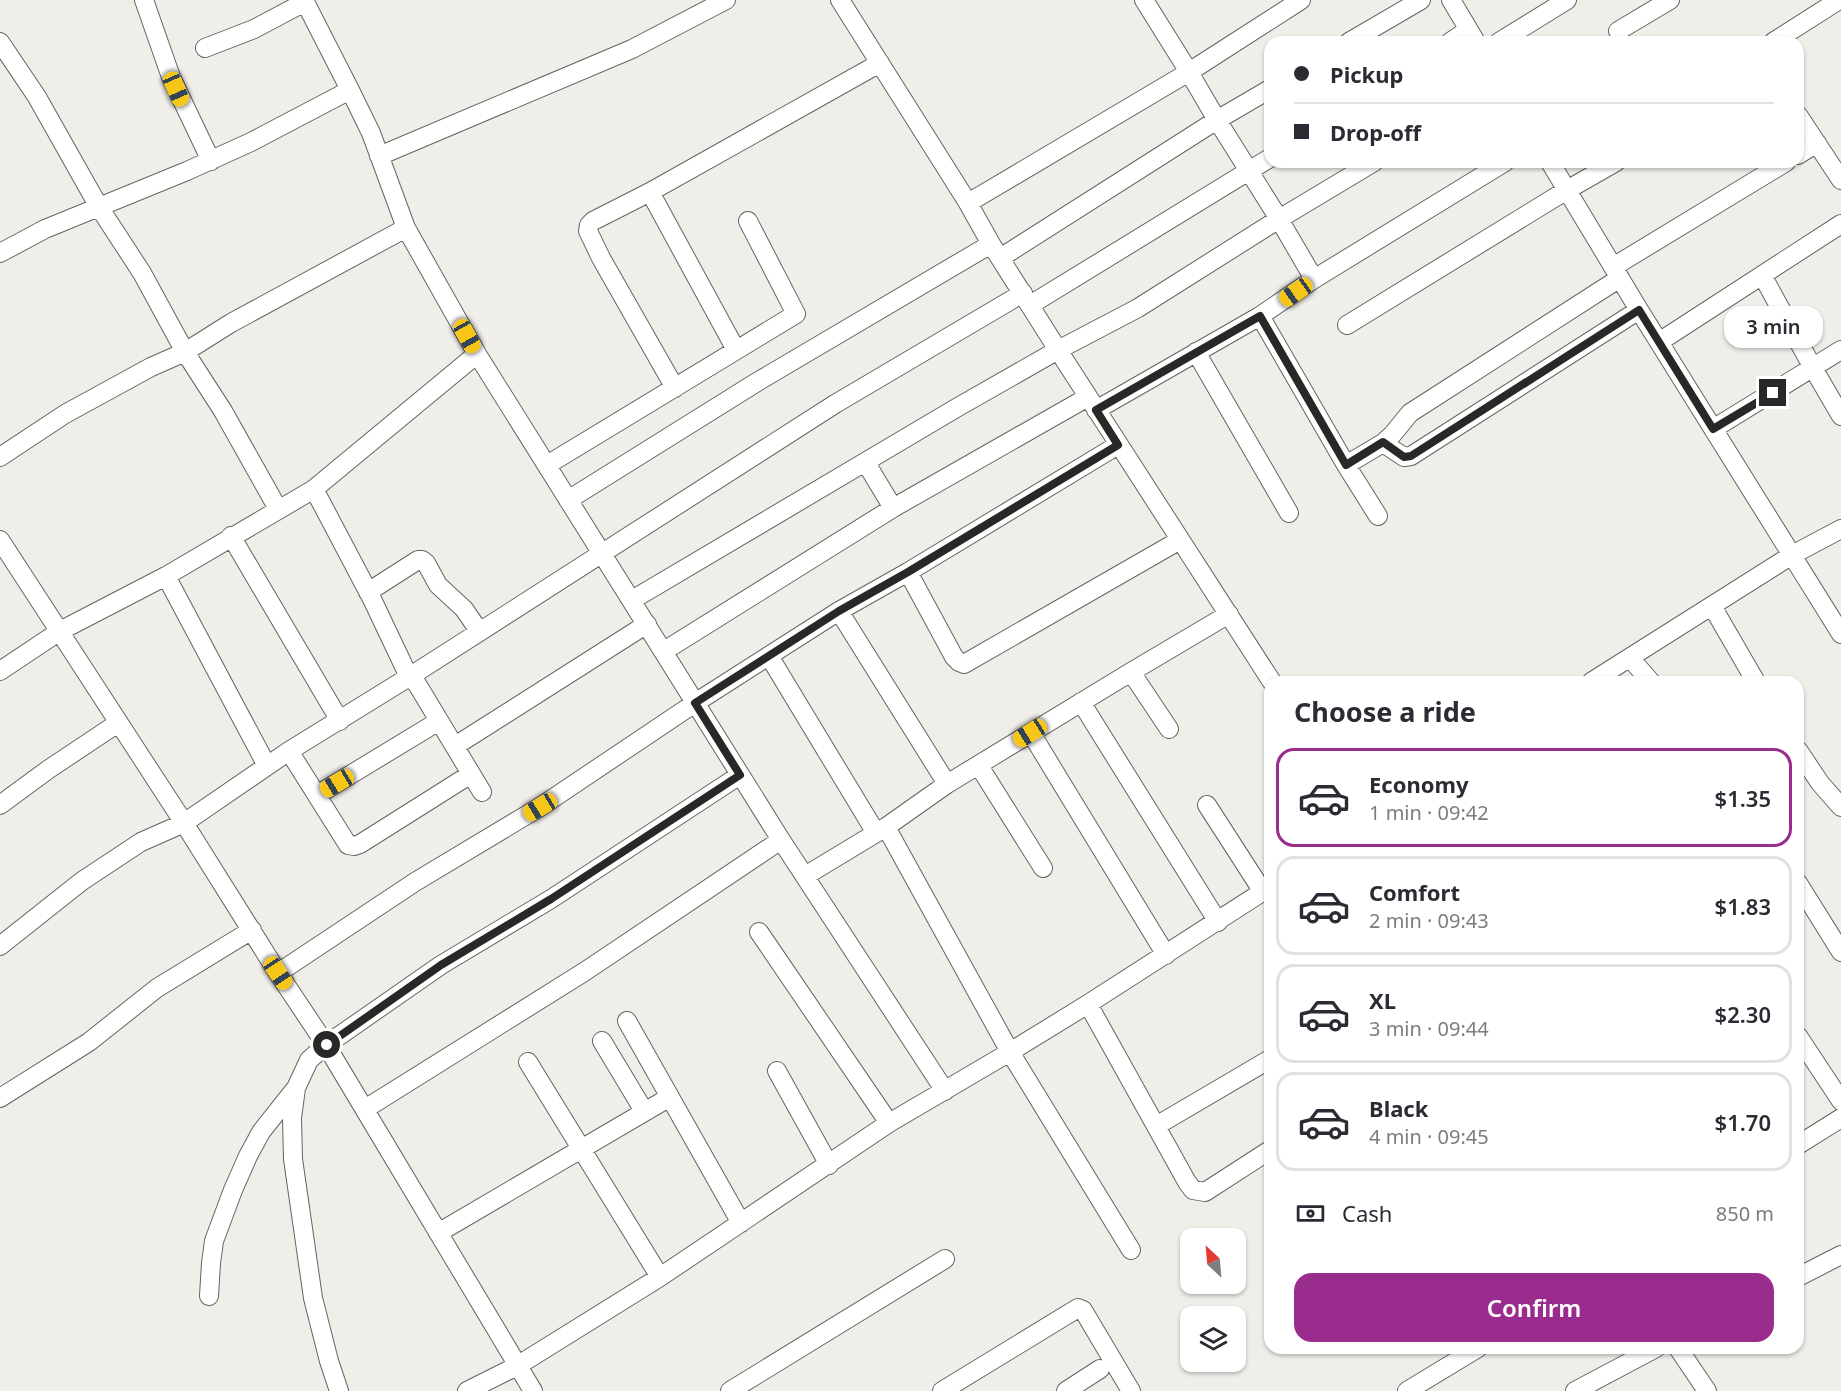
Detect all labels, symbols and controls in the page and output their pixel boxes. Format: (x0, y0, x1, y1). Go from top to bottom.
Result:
text: Pickup (1330, 59, 1403, 89)
car (160, 69, 192, 109)
text: Drop-off (1330, 117, 1421, 147)
car (1276, 274, 1316, 310)
callout: 3 min (1724, 306, 1822, 348)
text: 3 min (1746, 313, 1801, 340)
car (450, 316, 484, 356)
route end (1759, 379, 1786, 406)
text: Choose a ride (1294, 693, 1476, 730)
car (1010, 716, 1050, 750)
car (317, 766, 357, 800)
text: Economy (1369, 769, 1468, 799)
icon: car (1297, 771, 1351, 825)
text: $1.35 (1715, 783, 1771, 813)
car (520, 790, 560, 824)
text: 1 min · 09:42 (1369, 799, 1489, 826)
text: Comfort (1369, 877, 1460, 907)
icon: car (1297, 879, 1351, 933)
text: $1.83 (1715, 891, 1771, 921)
text: 2 min · 09:43 (1369, 907, 1489, 934)
car (260, 953, 296, 993)
text: XL (1369, 985, 1396, 1015)
icon: car (1297, 987, 1351, 1041)
text: $2.30 (1715, 999, 1771, 1029)
text: 3 min · 09:44 (1369, 1015, 1489, 1042)
route start (313, 1031, 340, 1058)
text: Black (1369, 1093, 1428, 1123)
icon: car (1297, 1095, 1351, 1149)
text: $1.70 (1715, 1107, 1771, 1137)
text: 4 min · 09:45 (1369, 1123, 1489, 1150)
icon: cash (1294, 1197, 1327, 1230)
text: Cash (1342, 1198, 1392, 1228)
text: 850 m (1716, 1200, 1774, 1227)
north arrow (1180, 1228, 1246, 1294)
map controls (1180, 1228, 1246, 1372)
button: Confirm (1294, 1273, 1774, 1342)
button: layers (1180, 1306, 1246, 1372)

